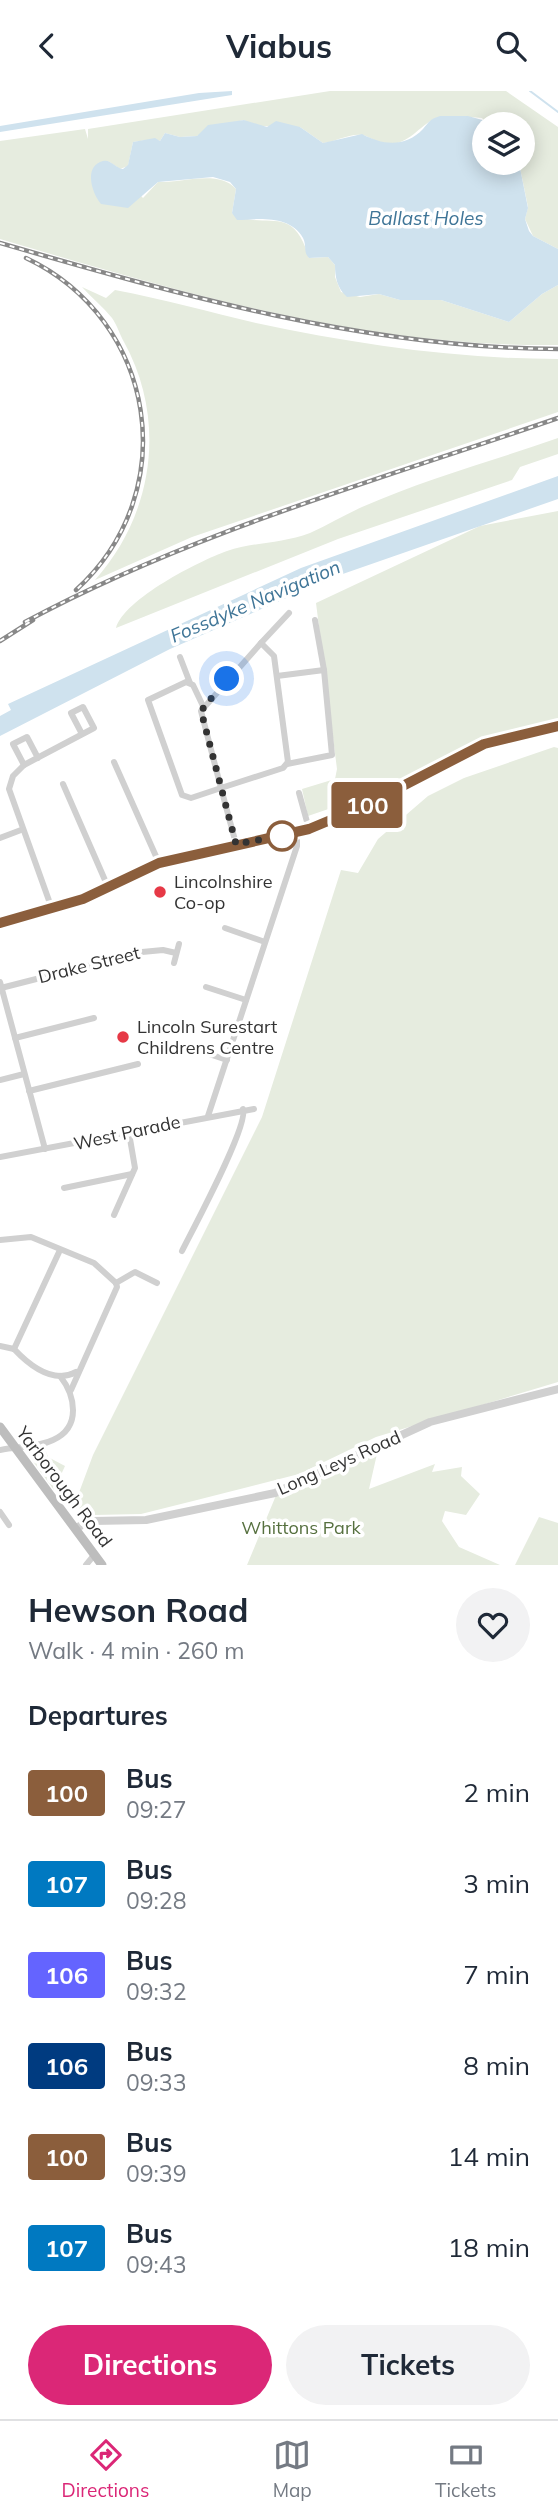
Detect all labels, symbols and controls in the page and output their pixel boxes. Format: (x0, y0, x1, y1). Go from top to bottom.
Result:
text: Viabus (226, 26, 332, 66)
icon: back (28, 27, 66, 65)
icon: search (492, 27, 530, 65)
map controls (472, 112, 535, 175)
button: layers (472, 112, 535, 175)
water label: Ballast Holes (368, 206, 484, 230)
water label: Fossdyke Navigation (166, 554, 344, 648)
your location (209, 661, 244, 696)
line badge: 100 (327, 782, 407, 828)
text: 100 (345, 790, 389, 820)
unlabelled marker (267, 821, 297, 851)
place label: Lincolnshire Co-op (174, 870, 272, 914)
marker: Lincolnshire Co-op (152, 884, 168, 900)
street label: Drake Street (36, 941, 142, 988)
place label: Lincoln Surestart Childrens Centre (137, 1015, 277, 1059)
marker: Lincoln Surestart Childrens Centre (115, 1029, 131, 1045)
street label: West Parade (71, 1110, 182, 1155)
street label: Yarborough Road (11, 1421, 117, 1552)
street label: Long Leys Road (274, 1425, 404, 1500)
park label: Whittons Park (241, 1516, 361, 1539)
button: heart (456, 1588, 530, 1662)
text: Hewson Road (28, 1589, 248, 1630)
text: Walk · 4 min · 260 m (28, 1636, 245, 1665)
text: Departures (28, 1699, 168, 1732)
text: Bus (126, 1762, 172, 1795)
text: 2 min (463, 1776, 530, 1809)
text: 100 (45, 1778, 88, 1808)
text: 09:27 (126, 1795, 186, 1824)
text: Bus (126, 1853, 172, 1886)
text: 3 min (463, 1867, 530, 1900)
text: 107 (45, 1869, 88, 1899)
text: 09:28 (126, 1886, 186, 1915)
text: Bus (126, 1944, 172, 1977)
text: 7 min (463, 1958, 530, 1991)
text: 106 (45, 1960, 88, 1990)
text: 09:32 (126, 1977, 186, 2006)
text: Bus (126, 2035, 172, 2068)
text: 8 min (463, 2049, 530, 2082)
text: 106 (45, 2051, 88, 2081)
text: 09:33 (126, 2068, 186, 2097)
text: Bus (126, 2126, 172, 2159)
text: 14 min (448, 2140, 530, 2173)
text: 100 (45, 2142, 88, 2172)
text: 09:39 (126, 2159, 186, 2188)
text: Bus (126, 2217, 172, 2250)
text: 18 min (448, 2231, 530, 2264)
text: 107 (45, 2233, 88, 2263)
text: 09:43 (126, 2250, 186, 2279)
button: Directions (28, 2325, 272, 2405)
button: Tickets (286, 2325, 530, 2405)
tab: Directions (62, 2436, 149, 2502)
tab: Map (273, 2436, 312, 2502)
tab: Tickets (435, 2436, 496, 2502)

